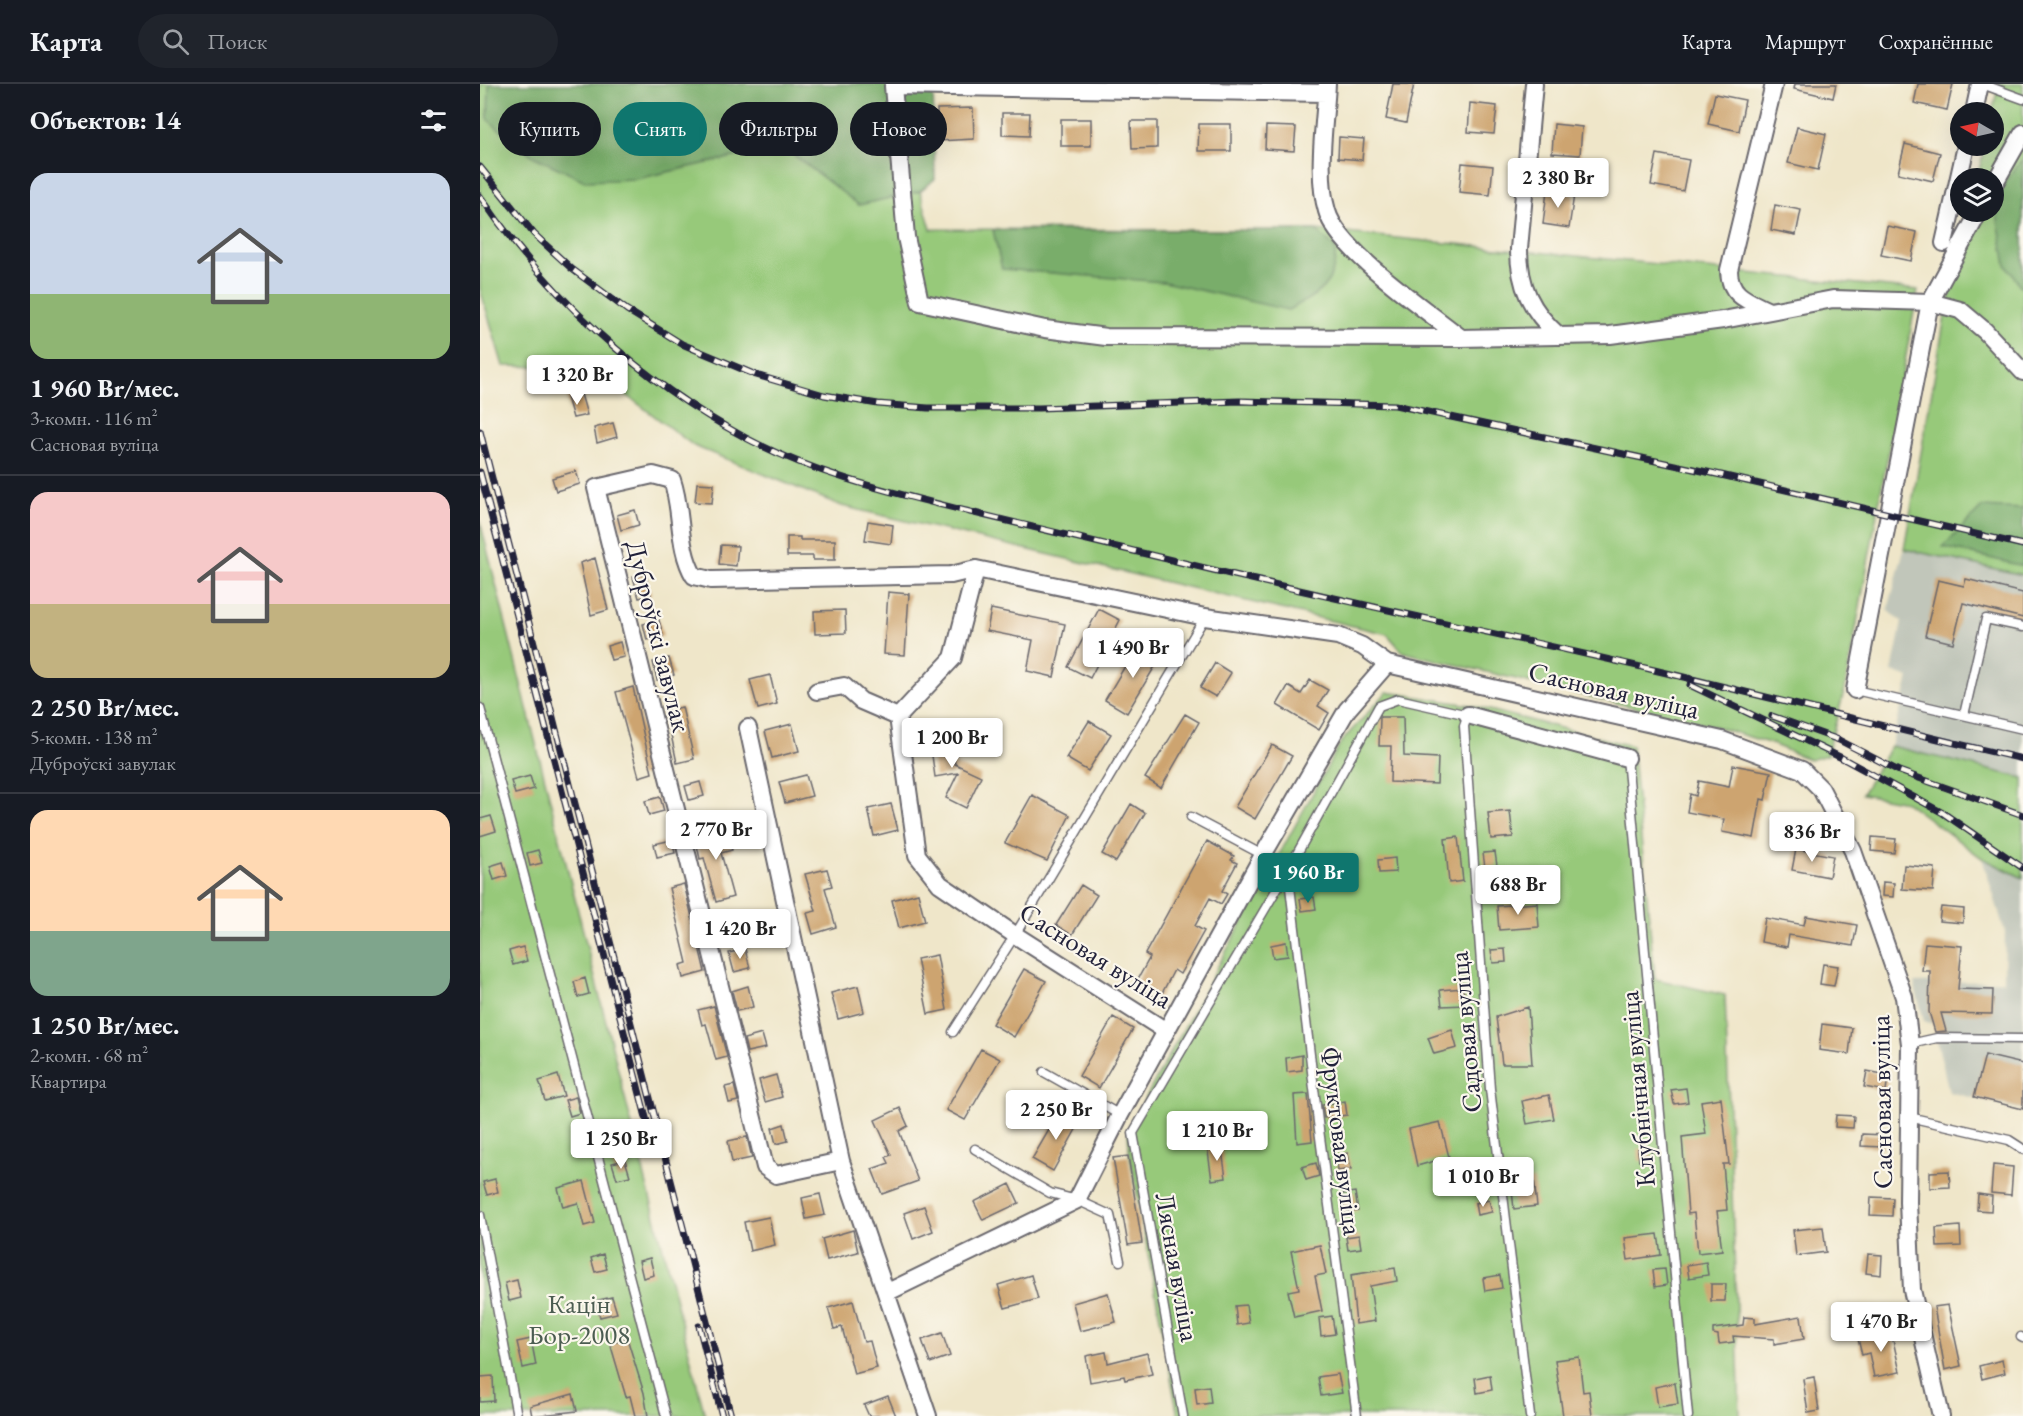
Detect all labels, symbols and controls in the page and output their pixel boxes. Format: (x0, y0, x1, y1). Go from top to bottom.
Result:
search box (138, 14, 558, 68)
text: Карта (30, 23, 102, 59)
icon: search (159, 25, 192, 58)
text: Поиск (207, 27, 267, 56)
text: Карта (1682, 28, 1732, 55)
text: Маршрут (1765, 28, 1846, 55)
text: Сохранённые (1879, 28, 1993, 55)
chip: Купить (498, 102, 601, 156)
chip: Снять (613, 102, 707, 156)
chip: Фильтры (719, 102, 838, 156)
chip: Новое (850, 102, 947, 156)
north arrow (1950, 102, 2004, 156)
map controls (1950, 102, 2004, 222)
text: Объектов: 14 (30, 103, 181, 137)
icon: filters (417, 104, 450, 137)
pin: 2 380 Br (1496, 158, 1620, 209)
text: 2 380 Br (1522, 164, 1594, 190)
button: layers (1950, 168, 2004, 222)
icon: home (186, 212, 294, 320)
pin: 1 320 Br (515, 355, 639, 406)
text: 1 320 Br (541, 361, 613, 387)
text: 1 960 Br/мес. (30, 371, 179, 405)
text: 3-комн. · 116 m² (30, 405, 158, 431)
text: Сасновая вуліца (30, 431, 159, 457)
icon: home (186, 531, 294, 639)
street label: Дуброўскі завулак (618, 536, 700, 736)
pin: 1 490 Br (1071, 628, 1195, 679)
text: 1 490 Br (1097, 634, 1169, 660)
street label: Сасновая вуліца (1525, 653, 1703, 727)
text: 2 250 Br/мес. (30, 690, 179, 724)
pin: 1 200 Br (890, 718, 1014, 769)
text: 5-комн. · 138 m² (30, 724, 158, 750)
text: 1 200 Br (916, 724, 988, 750)
text: Дуброўскі завулак (30, 750, 176, 776)
pin: 2 770 Br (654, 810, 778, 861)
pin: 836 Br (1763, 812, 1861, 863)
text: 2 770 Br (680, 816, 752, 842)
text: 836 Br (1783, 818, 1841, 844)
icon: home (186, 849, 294, 957)
pin: 1 960 Br (1246, 853, 1370, 904)
text: 1 960 Br (1272, 859, 1344, 885)
pin: 688 Br (1469, 865, 1567, 916)
text: 688 Br (1489, 871, 1547, 897)
street label: Сасновая вуліца (1013, 894, 1179, 1016)
pin: 1 420 Br (678, 909, 802, 960)
text: 1 420 Br (704, 915, 776, 941)
street label: Садовая вуліца (1440, 950, 1489, 1114)
street label: Клубнічная вуліца (1611, 989, 1663, 1189)
text: 1 250 Br/мес. (30, 1008, 179, 1042)
street label: Сасновая вуліца (1862, 1014, 1900, 1189)
text: 2-комн. · 68 m² (30, 1042, 148, 1068)
street label: Фруктовая вуліца (1313, 1045, 1371, 1237)
text: Квартира (30, 1068, 107, 1094)
pin: 2 250 Br (994, 1090, 1118, 1141)
text: 2 250 Br (1020, 1096, 1092, 1122)
pin: 1 210 Br (1155, 1111, 1279, 1162)
text: 1 210 Br (1181, 1117, 1253, 1143)
pin: 1 250 Br (559, 1119, 683, 1170)
text: 1 250 Br (585, 1125, 657, 1151)
pin: 1 010 Br (1421, 1157, 1545, 1208)
text: 1 010 Br (1447, 1163, 1519, 1189)
street label: Лясная вуліца (1148, 1190, 1208, 1344)
park label: Кацін Бор-2008 (528, 1286, 630, 1352)
pin: 1 470 Br (1819, 1302, 1943, 1353)
text: 1 470 Br (1845, 1308, 1917, 1334)

